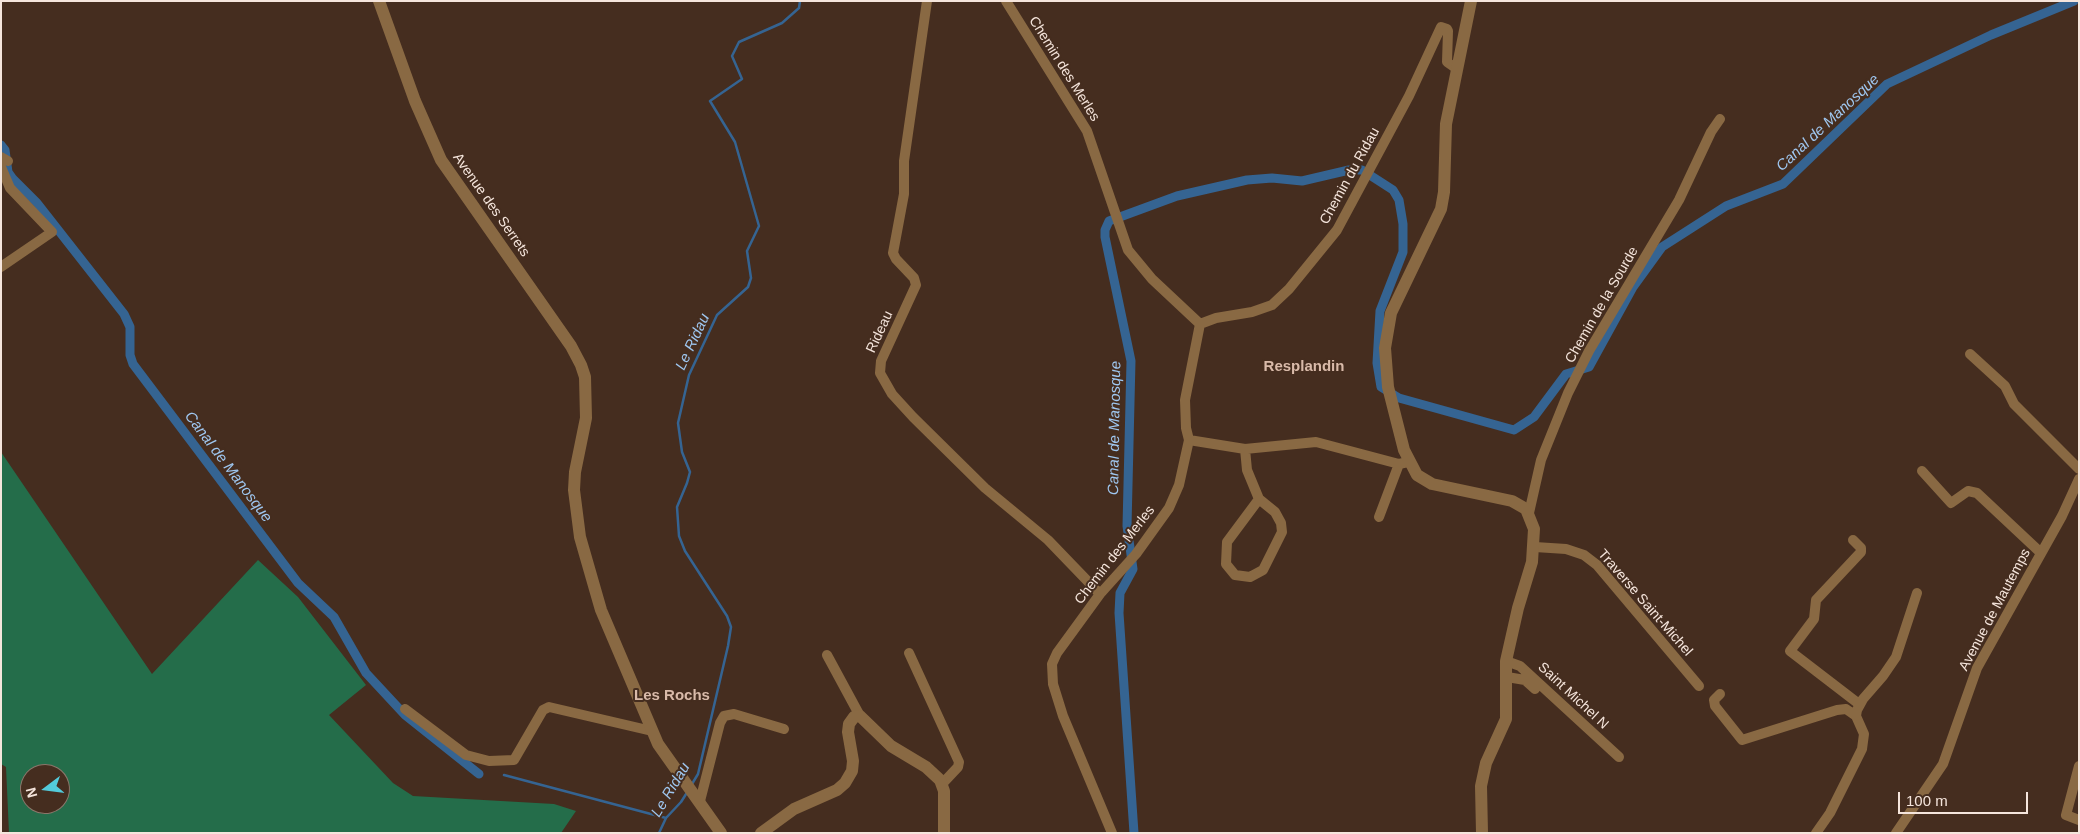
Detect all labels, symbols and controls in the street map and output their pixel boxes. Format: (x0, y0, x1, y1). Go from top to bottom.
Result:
street label: Chemin des Merles (1025, 13, 1103, 125)
water label: Canal de Manosque (1773, 71, 1883, 175)
street label: Chemin du Ridau (1316, 125, 1384, 227)
street label: Avenue des Serrets (449, 150, 533, 260)
street label: Chemin de la Sourde (1562, 244, 1642, 366)
street label: Rideau (863, 308, 897, 356)
water label: Le Ridau (672, 311, 714, 373)
district label: Resplandin (1264, 358, 1344, 376)
water label: Canal de Manosque (1105, 361, 1125, 495)
water label: Canal de Manosque (180, 408, 276, 526)
street label: Chemin des Merles (1071, 502, 1159, 608)
street label: Traverse Saint-Michel (1594, 546, 1696, 660)
street label: Avenue de Mautemps (1956, 546, 2034, 674)
street label: Saint Michel N (1534, 659, 1612, 733)
district label: Les Rochs (634, 687, 710, 705)
water label: Le Ridau (648, 760, 694, 820)
north arrow (20, 764, 70, 814)
scale bar (1900, 782, 2030, 814)
text: N (22, 786, 41, 800)
text: 100 m (1906, 792, 1948, 809)

